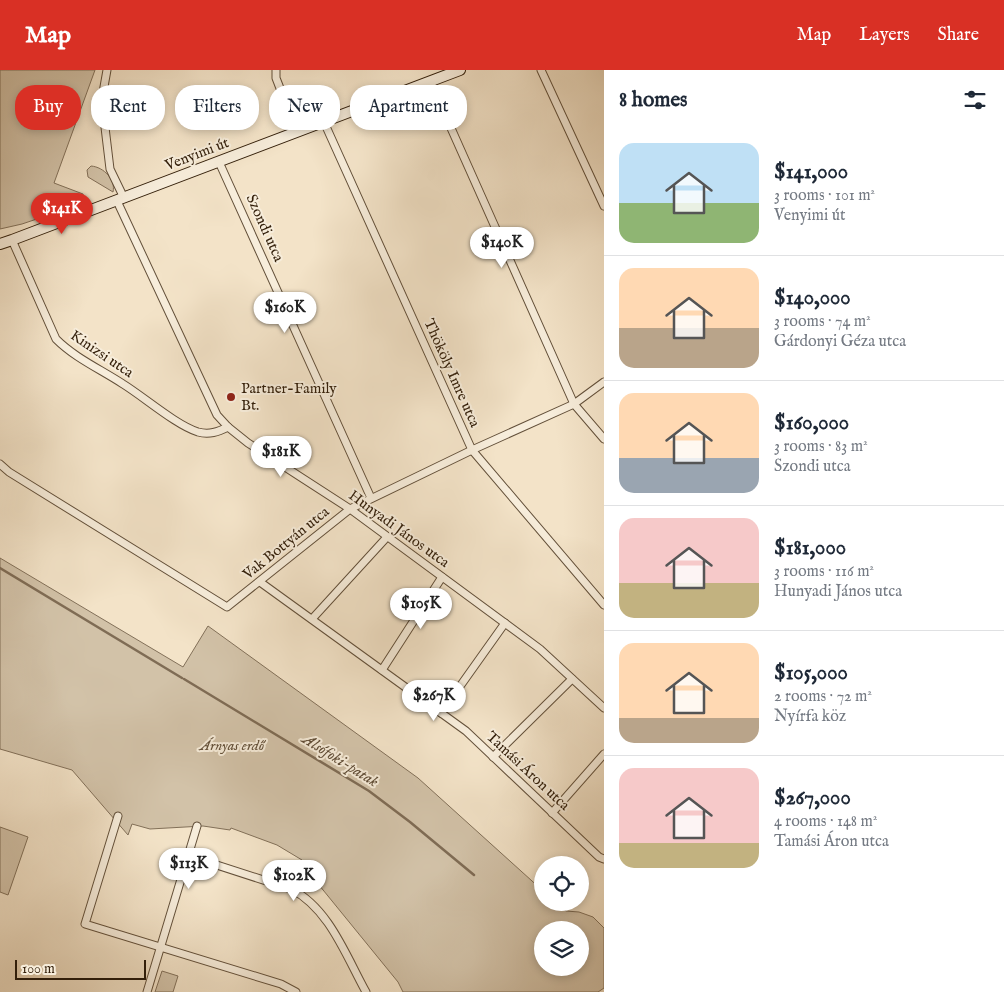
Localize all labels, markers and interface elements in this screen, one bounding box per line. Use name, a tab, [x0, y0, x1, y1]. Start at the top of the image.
text: Map	[25, 20, 71, 51]
text: Map	[797, 24, 831, 47]
text: Layers	[859, 24, 910, 47]
text: Share	[938, 24, 979, 47]
chip: Buy	[15, 85, 81, 130]
chip: Rent	[91, 85, 165, 130]
chip: Filters	[175, 85, 259, 130]
chip: New	[269, 85, 340, 130]
chip: Apartment	[350, 85, 467, 130]
icon: filters	[961, 86, 989, 114]
text: 8 homes	[619, 87, 687, 114]
street label: Venyimi út	[161, 133, 232, 175]
text: $141,000	[774, 159, 848, 186]
icon: home	[659, 163, 719, 223]
text: 3 rooms · 101 m²	[774, 186, 875, 206]
street label: Szondi utca	[242, 191, 288, 265]
pin: $141K	[27, 192, 97, 235]
text: $141K	[42, 199, 82, 219]
text: Venyimi út	[774, 206, 845, 226]
pin: $140K	[467, 226, 537, 269]
text: $140K	[481, 233, 523, 253]
text: $140,000	[774, 285, 851, 312]
icon: home	[659, 288, 719, 348]
pin: $160K	[250, 292, 320, 334]
text: $160K	[265, 298, 306, 318]
text: 3 rooms · 74 m²	[774, 312, 871, 332]
street label: Thököly Imre utca	[420, 316, 485, 431]
street label: Kinizsi utca	[67, 326, 138, 382]
text: Gárdonyi Géza utca	[774, 332, 906, 352]
place label: Partner-Family Bt.	[241, 379, 337, 415]
marker: Partner-Family Bt.	[225, 391, 237, 403]
text: $160,000	[774, 410, 849, 437]
icon: home	[659, 413, 719, 473]
pin: $181K	[246, 436, 316, 478]
text: 3 rooms · 83 m²	[774, 437, 868, 457]
text: $181K	[262, 442, 300, 462]
text: Szondi utca	[774, 457, 851, 477]
street label: Hunyadi János utca	[345, 486, 454, 572]
street label: Vak Bottyán utca	[238, 502, 333, 584]
text: $181,000	[774, 535, 846, 562]
icon: home	[659, 538, 719, 598]
text: 3 rooms · 116 m²	[774, 562, 874, 582]
text: Hunyadi János utca	[774, 582, 902, 602]
pin: $105K	[386, 588, 456, 630]
text: $105K	[401, 594, 441, 614]
text: $105,000	[774, 660, 848, 687]
icon: home	[659, 663, 719, 723]
pin: $267K	[399, 680, 469, 722]
text: $267K	[413, 686, 455, 706]
text: 2 rooms · 72 m²	[774, 687, 872, 707]
text: Nyírfa köz	[774, 707, 846, 727]
street label: Tamási Áron utca	[482, 727, 574, 815]
water label: Alsófoki-patak	[296, 729, 382, 793]
park label: Árnyas erdő	[198, 736, 267, 755]
text: $267,000	[774, 785, 851, 812]
icon: home	[659, 788, 719, 848]
text: 4 rooms · 148 m²	[774, 812, 877, 832]
text: Tamási Áron utca	[774, 832, 889, 852]
pin: $113K	[154, 848, 224, 890]
text: $113K	[170, 854, 208, 874]
map controls	[534, 856, 589, 976]
button: locate	[534, 856, 589, 911]
pin: $102K	[259, 860, 329, 902]
text: $102K	[273, 866, 315, 886]
button: layers	[534, 921, 589, 976]
scale bar	[15, 957, 146, 980]
text: 100 m	[22, 960, 55, 978]

